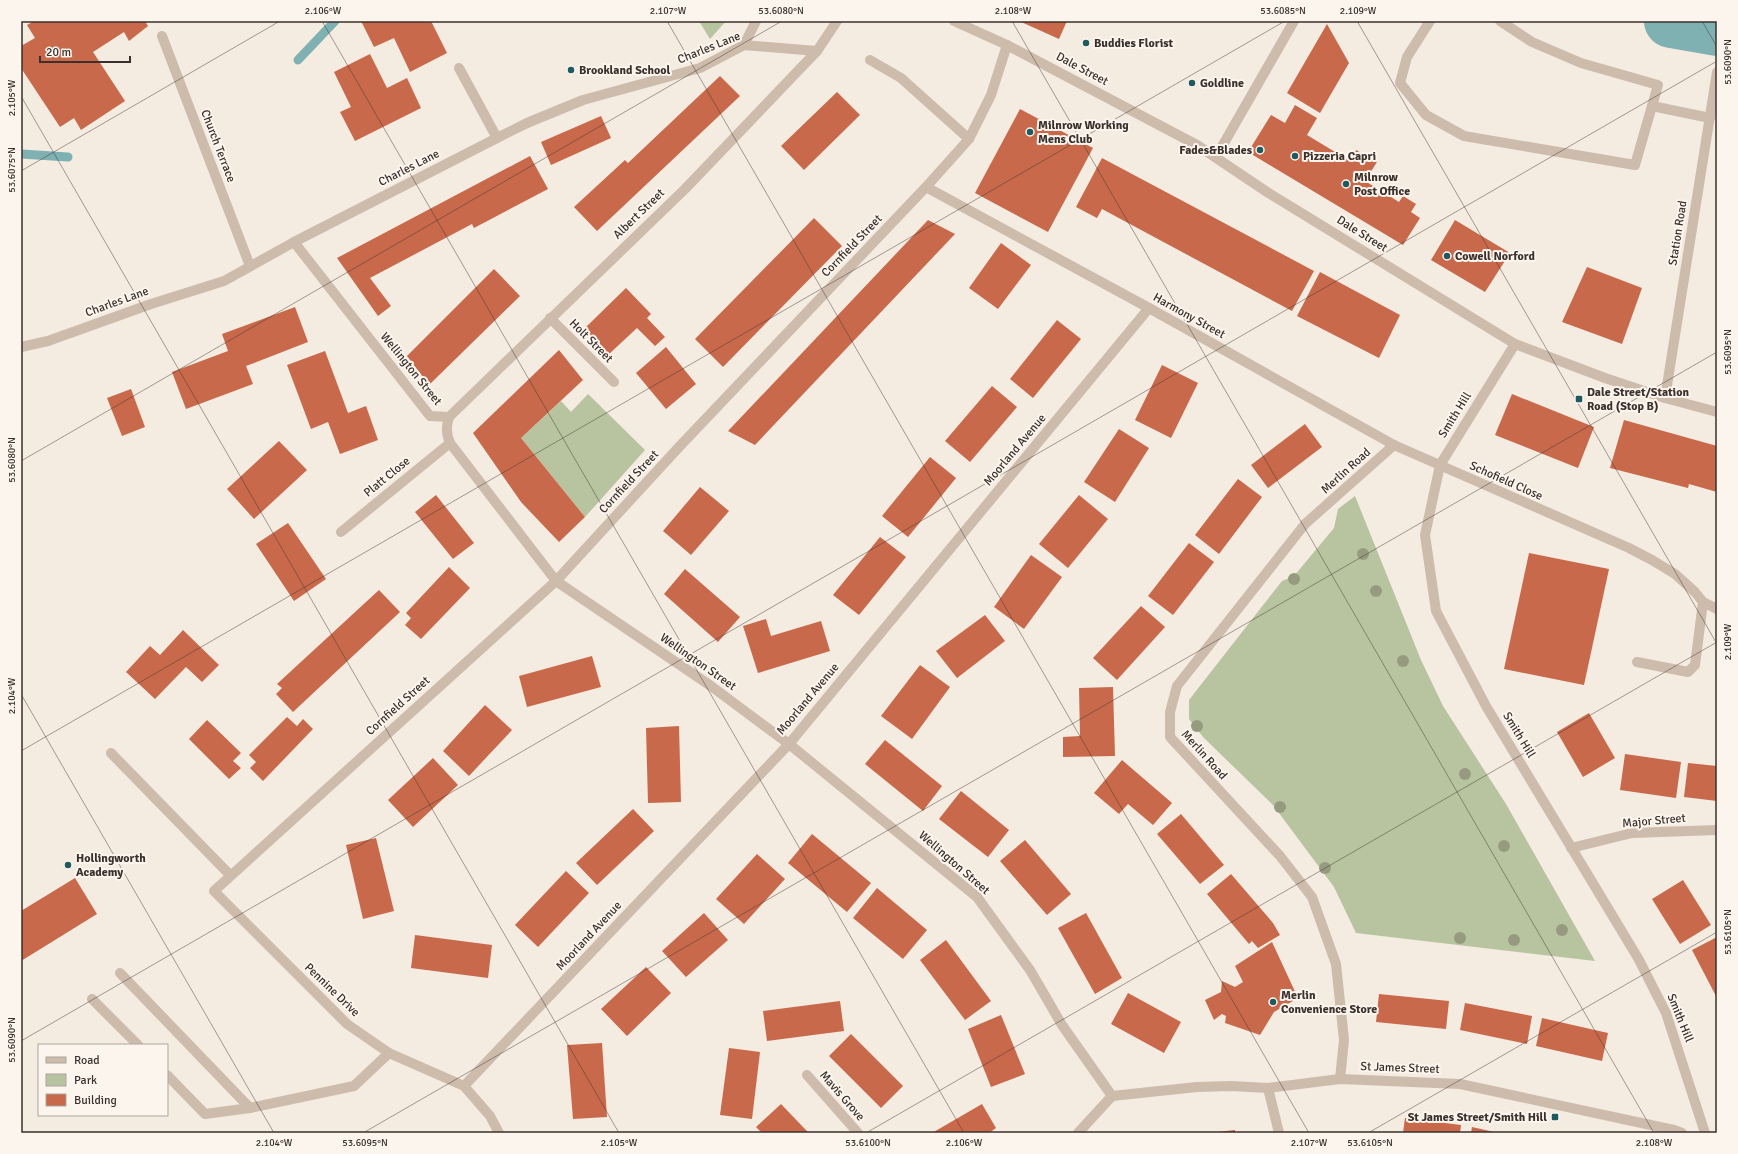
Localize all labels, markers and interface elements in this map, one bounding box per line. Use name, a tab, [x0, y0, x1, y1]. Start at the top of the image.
text: 2.106°W	[305, 5, 342, 17]
text: 2.107°W	[650, 5, 687, 17]
text: 53.6080°N	[758, 5, 804, 17]
text: 2.108°W	[995, 5, 1032, 17]
text: 53.6085°N	[1260, 5, 1306, 17]
text: 2.109°W	[1340, 5, 1377, 17]
street label: Charles Lane	[675, 29, 743, 67]
place label: Buddies Florist	[1094, 36, 1174, 51]
scale bar	[40, 38, 130, 64]
marker: Buddies Florist	[1081, 38, 1091, 48]
text: 53.6090°N	[1722, 39, 1734, 85]
text: 20 m	[46, 45, 71, 60]
street label: Dale Street	[1053, 49, 1111, 89]
place label: Brookland School	[579, 63, 671, 78]
marker: Brookland School	[566, 65, 576, 75]
place label: Goldline	[1200, 76, 1244, 91]
marker: Goldline	[1187, 78, 1197, 88]
text: 2.105°W	[6, 79, 18, 116]
street label: Church Terrace	[197, 108, 239, 184]
place label: Milnrow Working Mens Club	[1038, 118, 1129, 147]
marker: Milnrow Working Mens Club	[1025, 127, 1035, 137]
place label: Fades&Blades	[1179, 143, 1253, 158]
marker: Fades&Blades	[1255, 145, 1265, 155]
street label: Charles Lane	[376, 146, 442, 190]
text: 53.6075°N	[6, 147, 18, 193]
place label: Pizzeria Capri	[1303, 149, 1376, 164]
marker: Pizzeria Capri	[1290, 151, 1300, 161]
place label: Milnrow Post Office	[1354, 170, 1410, 199]
marker: Milnrow Post Office	[1341, 179, 1351, 189]
street label: Albert Street	[610, 186, 668, 242]
street label: Station Road	[1665, 199, 1691, 267]
street label: Cornfield Street	[818, 212, 886, 280]
street label: Dale Street	[1334, 213, 1390, 255]
place label: Cowell Norford	[1455, 249, 1535, 264]
marker: Cowell Norford	[1442, 251, 1452, 261]
street label: Charles Lane	[83, 284, 151, 320]
street label: Harmony Street	[1150, 290, 1228, 342]
street label: Holt Street	[566, 316, 616, 366]
street label: Wellington Street	[377, 329, 445, 409]
text: 53.6095°N	[1722, 329, 1734, 375]
place label: Dale Street/Station Road (Stop B)	[1587, 385, 1689, 414]
street label: Smith Hill	[1435, 389, 1475, 441]
marker: Dale Street/Station Road (Stop B)	[1574, 394, 1584, 404]
street label: Moorland Avenue	[981, 411, 1049, 489]
text: 53.6080°N	[6, 437, 18, 483]
street label: Merlin Road	[1318, 445, 1374, 497]
street label: Cornfield Street	[596, 447, 662, 517]
street label: Platt Close	[361, 454, 413, 500]
street label: Schofield Close	[1467, 458, 1545, 504]
text: 2.109°W	[1722, 623, 1734, 660]
street label: Wellington Street	[657, 630, 739, 694]
street label: Moorland Avenue	[774, 660, 842, 738]
street label: Cornfield Street	[363, 673, 433, 739]
text: 2.104°W	[6, 677, 18, 714]
street label: Smith Hill	[1499, 709, 1539, 761]
street label: Merlin Road	[1178, 727, 1230, 783]
street label: Major Street	[1622, 811, 1686, 831]
street label: Wellington Street	[915, 828, 993, 898]
place label: Hollingworth Academy	[76, 851, 146, 880]
marker: Hollingworth Academy	[63, 860, 73, 870]
street label: Moorland Avenue	[553, 898, 625, 974]
text: 53.6105°N	[1722, 909, 1734, 955]
street label: Pennine Drive	[301, 960, 363, 1020]
place label: Merlin Convenience Store	[1281, 988, 1377, 1017]
street label: Smith Hill	[1663, 992, 1697, 1045]
marker: Merlin Convenience Store	[1268, 997, 1278, 1007]
text: 53.6090°N	[6, 1017, 18, 1063]
legend	[38, 1044, 168, 1116]
text: Road	[74, 1053, 100, 1068]
street label: St James Street	[1360, 1059, 1440, 1077]
street label: Mavis Grove	[816, 1068, 868, 1124]
text: Park	[74, 1073, 97, 1088]
text: Building	[74, 1093, 117, 1108]
place label: St James Street/Smith Hill	[1408, 1110, 1547, 1125]
marker: St James Street/Smith Hill	[1550, 1112, 1560, 1122]
text: 2.104°W	[256, 1137, 293, 1149]
text: 53.6095°N	[342, 1137, 388, 1149]
text: 2.105°W	[601, 1137, 638, 1149]
text: 53.6100°N	[845, 1137, 891, 1149]
text: 2.106°W	[946, 1137, 983, 1149]
text: 2.107°W	[1291, 1137, 1328, 1149]
text: 53.6105°N	[1347, 1137, 1393, 1149]
text: 2.108°W	[1636, 1137, 1673, 1149]

